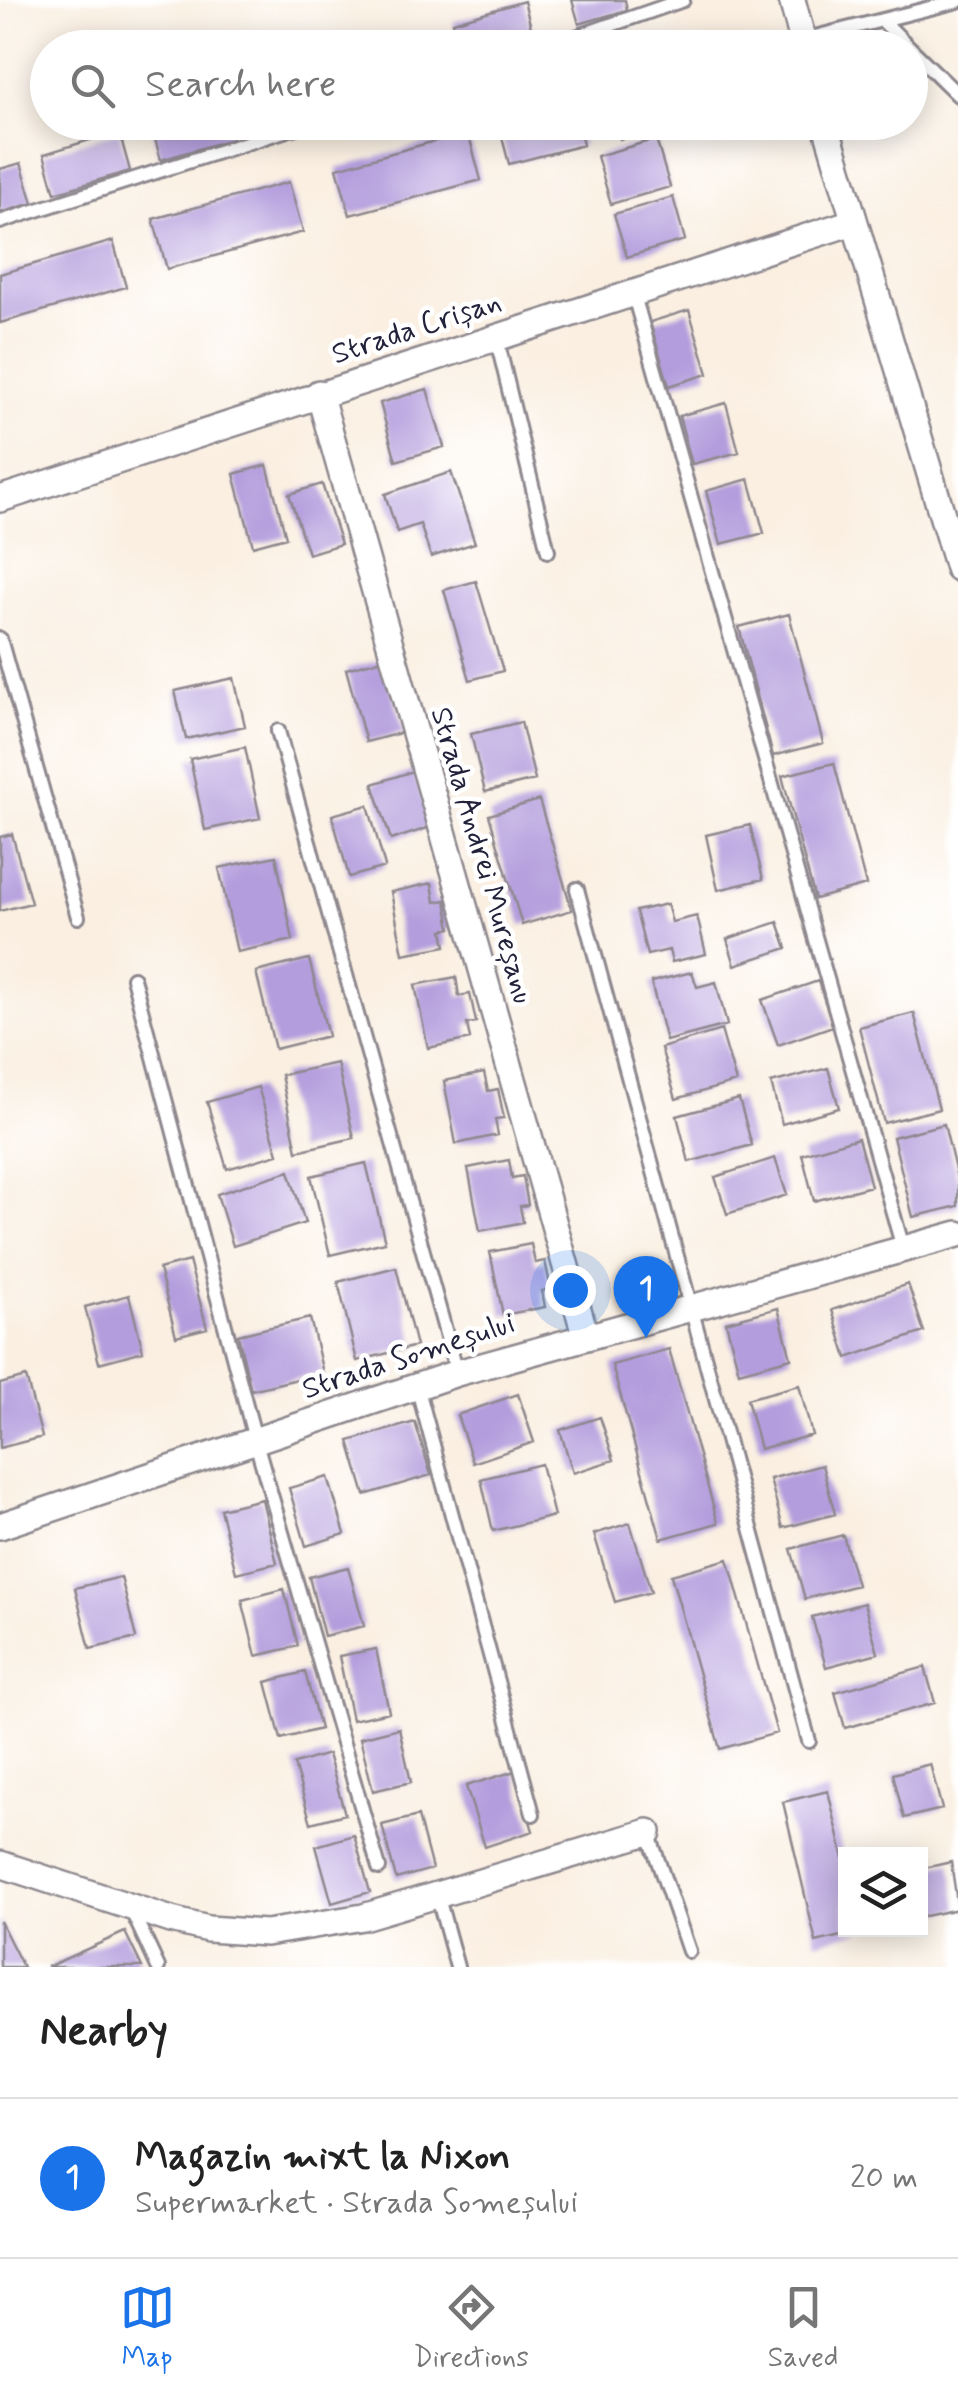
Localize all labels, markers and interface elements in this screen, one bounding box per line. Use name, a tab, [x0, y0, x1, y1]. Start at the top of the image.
search box	[30, 30, 928, 140]
icon: search	[65, 58, 120, 113]
text: Search here	[145, 61, 336, 110]
street label: Strada Crișan	[327, 283, 506, 374]
street label: Strada Andrei Mureșanu	[421, 703, 543, 1008]
pin: 1	[614, 1256, 678, 1338]
your location	[545, 1265, 596, 1316]
street label: Strada Someșului	[297, 1304, 520, 1409]
map controls	[838, 1847, 928, 1937]
button: layers	[838, 1847, 928, 1937]
text: Nearby	[40, 2005, 168, 2060]
text: Magazin mixt la Nixon	[135, 2133, 511, 2182]
text: 1	[65, 2157, 80, 2199]
text: 20 m	[850, 2157, 918, 2199]
text: Supermarket · Strada Someșului	[135, 2182, 578, 2224]
tab: Map	[120, 2280, 175, 2377]
tab: Directions	[414, 2280, 529, 2377]
tab: Saved	[768, 2280, 838, 2377]

